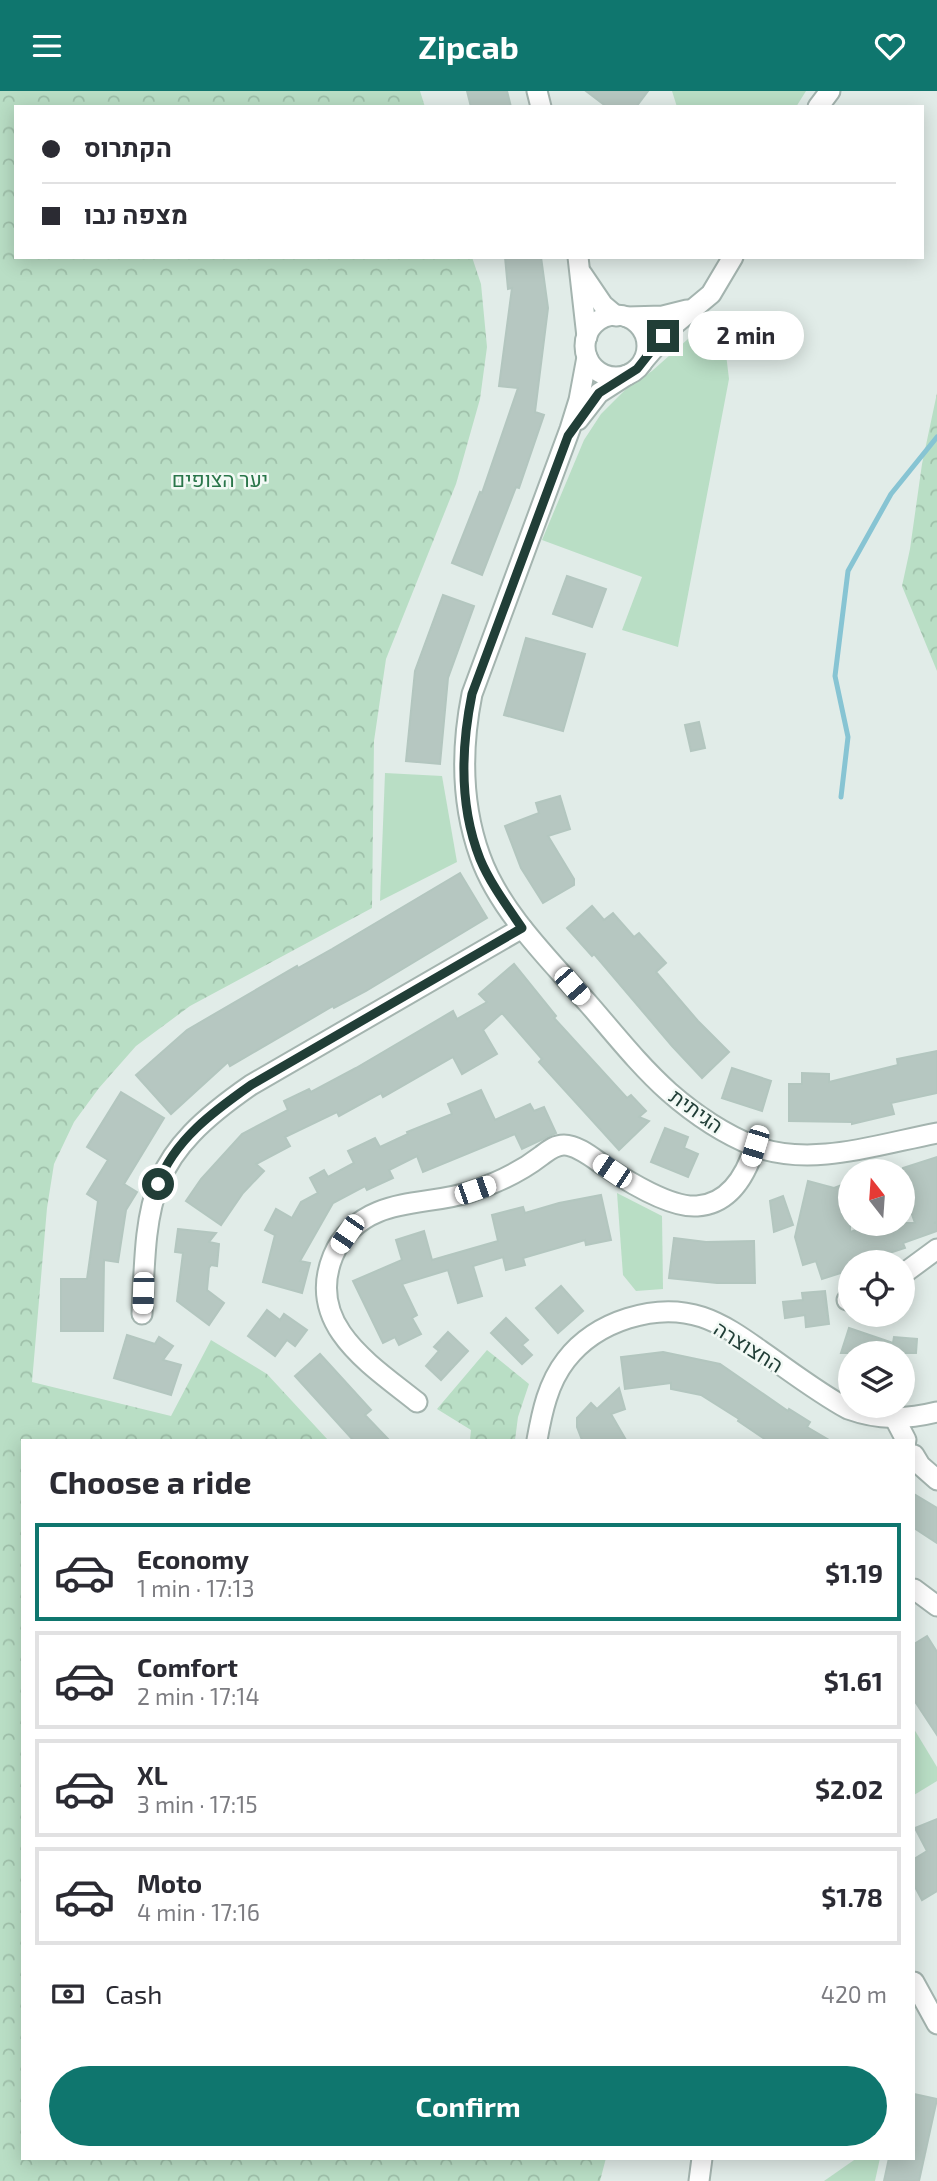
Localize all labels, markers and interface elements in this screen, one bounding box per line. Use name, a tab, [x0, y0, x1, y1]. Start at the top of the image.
icon: menu	[28, 27, 66, 65]
text: Zipcab	[418, 27, 519, 65]
icon: heart	[871, 27, 909, 65]
text: הקתרוס	[84, 131, 172, 162]
text: מצפה נבו	[84, 198, 188, 229]
callout: 2 min	[688, 311, 803, 361]
route end	[647, 320, 679, 352]
text: 2 min	[717, 321, 775, 349]
park label: יער הצופים	[172, 466, 268, 491]
car	[551, 963, 594, 1009]
street label: הגיתית	[666, 1083, 728, 1137]
car	[739, 1123, 772, 1169]
car	[589, 1151, 636, 1191]
north arrow	[838, 1159, 915, 1235]
map controls	[838, 1159, 915, 1418]
route start	[142, 1168, 174, 1200]
car	[452, 1173, 499, 1207]
car	[327, 1211, 368, 1257]
button: locate	[838, 1250, 915, 1327]
car	[132, 1272, 155, 1314]
street label: החצוצרה	[710, 1315, 788, 1377]
button: layers	[838, 1341, 915, 1418]
text: Choose a ride	[49, 1462, 252, 1500]
icon: car	[53, 1541, 116, 1604]
text: Economy	[137, 1543, 249, 1574]
text: $1.19	[825, 1557, 883, 1588]
text: 1 min · 17:13	[137, 1574, 254, 1602]
icon: car	[53, 1649, 116, 1712]
text: Comfort	[137, 1651, 238, 1682]
text: $1.61	[824, 1665, 883, 1696]
text: 2 min · 17:14	[137, 1682, 260, 1710]
icon: car	[53, 1757, 116, 1820]
text: XL	[137, 1759, 168, 1790]
text: $2.02	[815, 1773, 883, 1804]
text: 3 min · 17:15	[137, 1790, 258, 1818]
icon: car	[53, 1865, 116, 1928]
text: Moto	[137, 1867, 202, 1898]
text: $1.78	[821, 1881, 883, 1912]
text: 4 min · 17:16	[137, 1898, 260, 1926]
icon: cash	[49, 1975, 87, 2013]
text: Cash	[105, 1978, 162, 2009]
text: 420 m	[821, 1980, 887, 2008]
button: Confirm	[49, 2066, 887, 2146]

